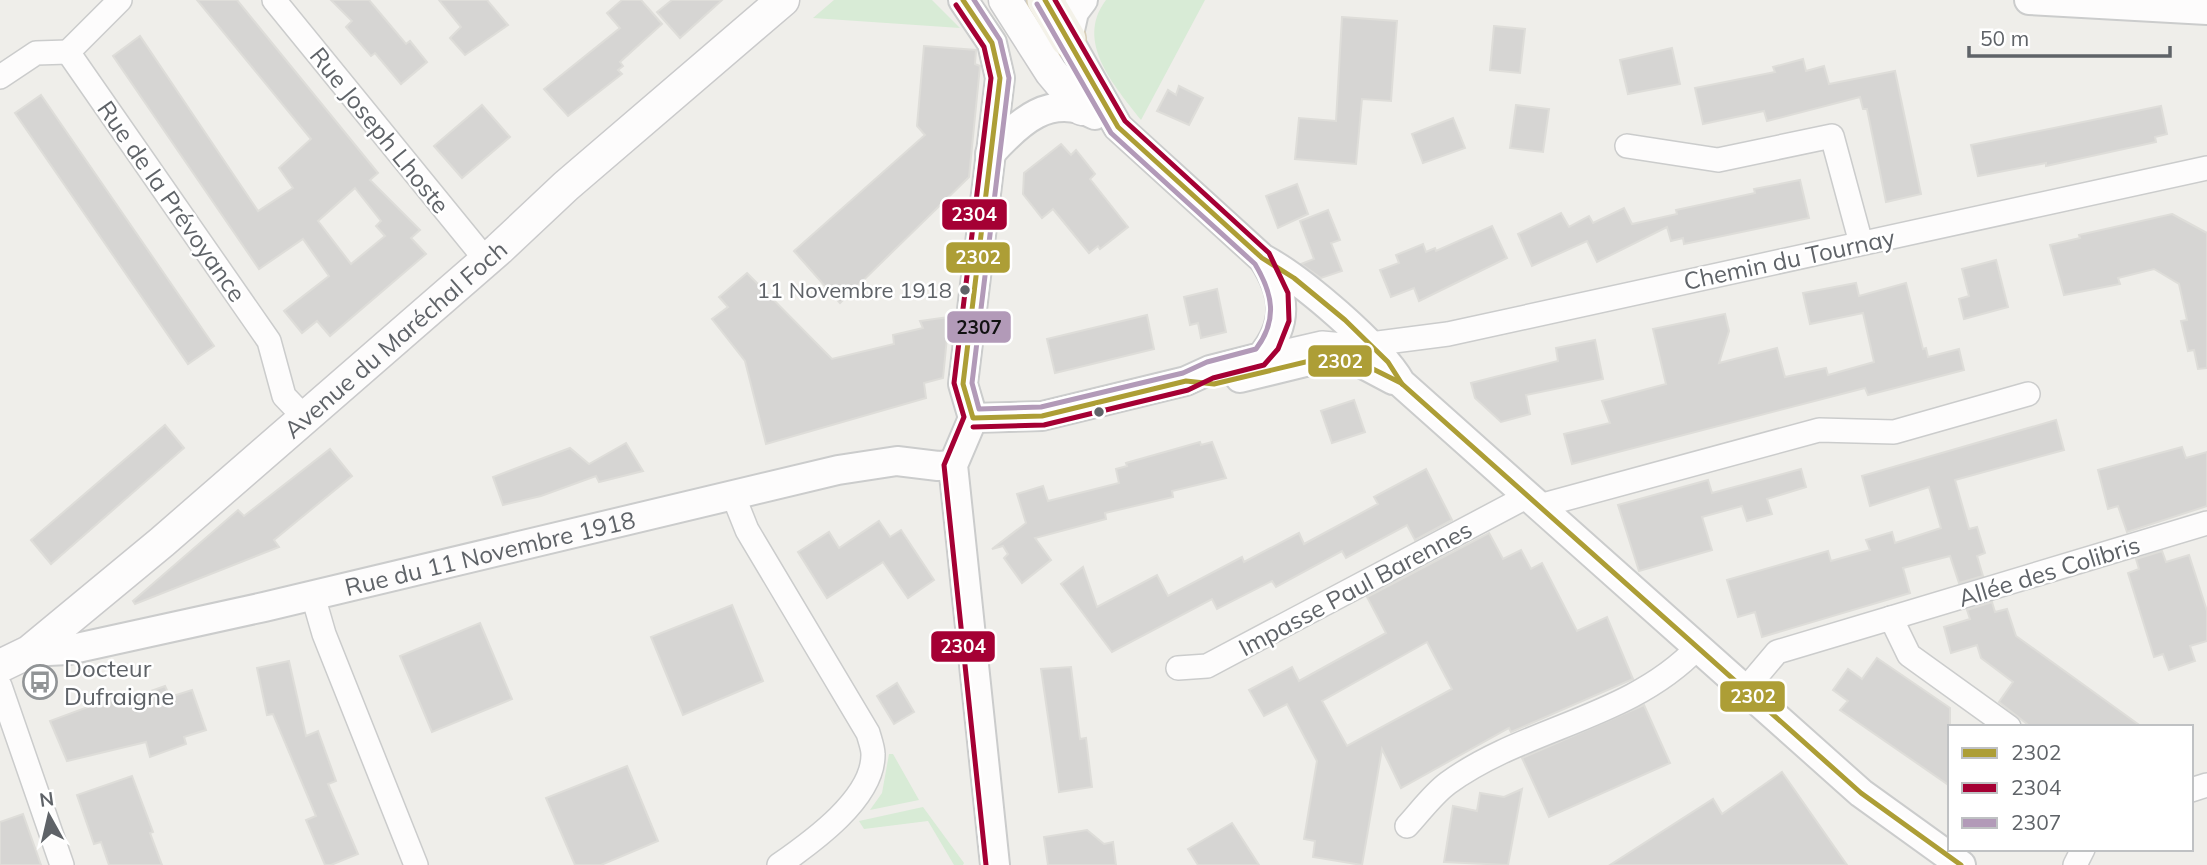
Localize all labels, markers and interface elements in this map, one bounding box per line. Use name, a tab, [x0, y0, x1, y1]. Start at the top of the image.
scale bar	[1969, 14, 2170, 58]
text: 50 m	[1980, 25, 2029, 51]
street label: Rue Joseph Lhoste	[304, 41, 456, 219]
street label: Rue de la Prévoyance	[91, 95, 253, 307]
line badge: 2304	[941, 198, 1008, 231]
text: 2304	[951, 202, 997, 226]
street label: Chemin du Tournay	[1681, 222, 1898, 296]
street label: Avenue du Maréchal Foch	[278, 234, 513, 444]
line badge: 2302	[945, 241, 1011, 274]
text: 2302	[955, 245, 1001, 269]
place label: 11 Novembre 1918	[757, 276, 952, 304]
marker: 11 Novembre 1918	[958, 283, 972, 297]
line badge: 2307	[946, 310, 1012, 344]
text: 2307	[956, 315, 1002, 339]
line badge: 2302	[1307, 344, 1373, 378]
text: 2302	[1317, 349, 1363, 373]
unlabelled marker	[1092, 405, 1106, 419]
street label: Rue du 11 Novembre 1918	[342, 504, 638, 602]
street label: Impasse Paul Barennes	[1233, 514, 1477, 662]
street label: Allée des Colibris	[1954, 529, 2144, 613]
line badge: 2304	[930, 630, 996, 663]
text: 2304	[940, 634, 986, 658]
place label: Docteur Dufraigne	[64, 653, 174, 711]
bus stop icon: Docteur Dufraigne	[21, 663, 59, 701]
line badge: 2302	[1719, 680, 1786, 713]
text: 2302	[1730, 684, 1776, 708]
legend	[1948, 725, 2193, 851]
text: 2302	[2011, 739, 2061, 765]
text: 2304	[2011, 774, 2062, 800]
north arrow	[14, 781, 84, 851]
text: N	[38, 786, 55, 812]
text: 2307	[2011, 809, 2061, 835]

